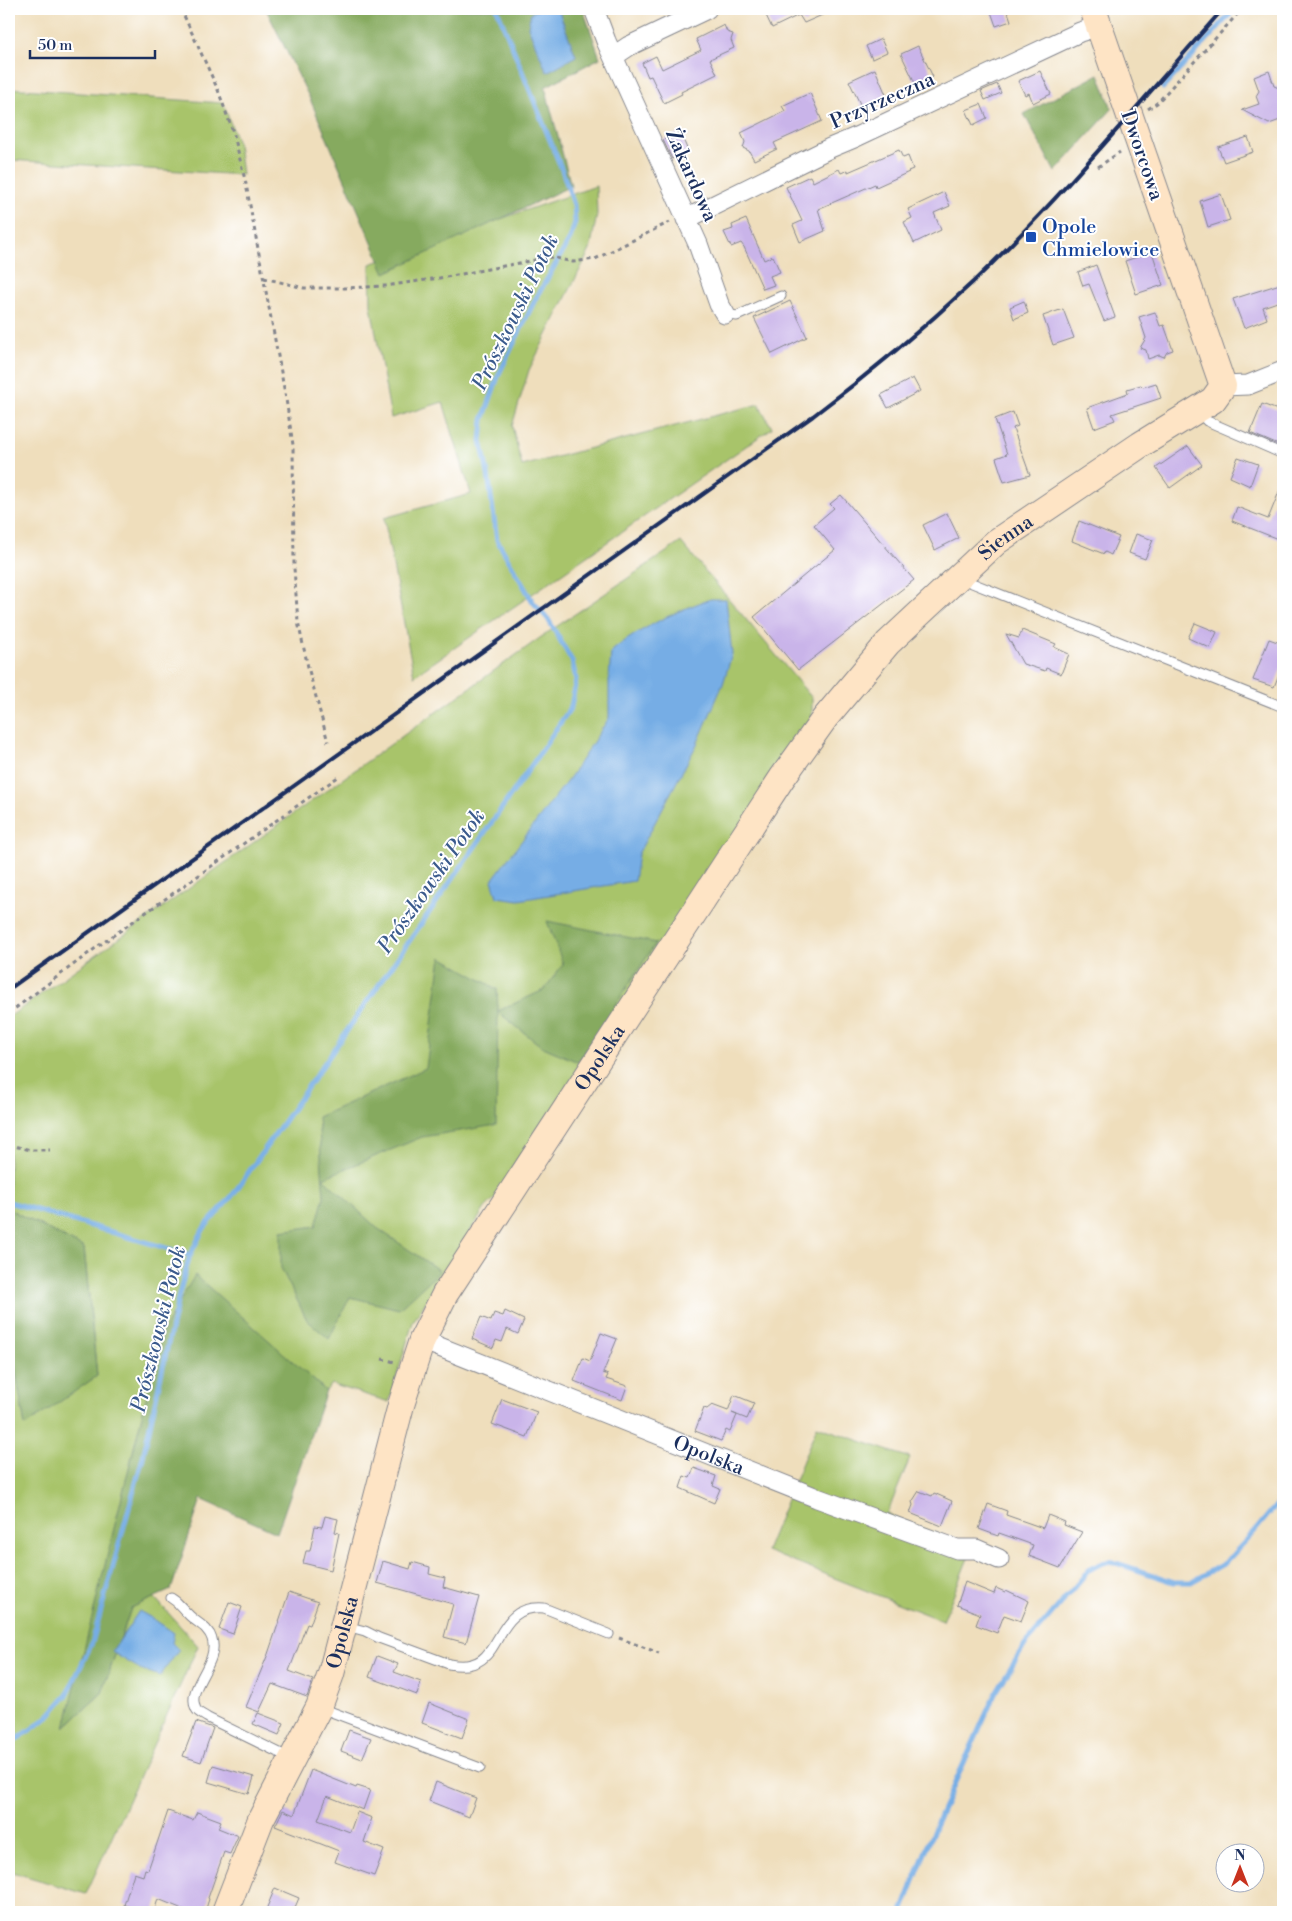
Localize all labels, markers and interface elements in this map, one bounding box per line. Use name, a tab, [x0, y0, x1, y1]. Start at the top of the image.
scale bar	[30, 28, 155, 60]
text: 50 m	[38, 36, 72, 55]
street label: Przyrzeczna	[826, 67, 940, 136]
street label: Dworcowa	[1114, 107, 1169, 205]
street label: Żakardowa	[659, 125, 723, 227]
place label: Opole Chmielowice	[1042, 215, 1159, 263]
water label: Prószkowski Potok	[466, 230, 565, 395]
marker: Opole Chmielowice	[1024, 230, 1038, 244]
street label: Sienna	[973, 509, 1039, 566]
water label: Prószkowski Potok	[372, 804, 491, 960]
street label: Opolska	[570, 1020, 632, 1096]
water label: Prószkowski Potok	[126, 1244, 192, 1416]
street label: Opolska	[669, 1431, 748, 1482]
street label: Opolska	[322, 1593, 365, 1672]
north arrow	[1214, 1844, 1264, 1894]
text: N	[1234, 1847, 1246, 1865]

